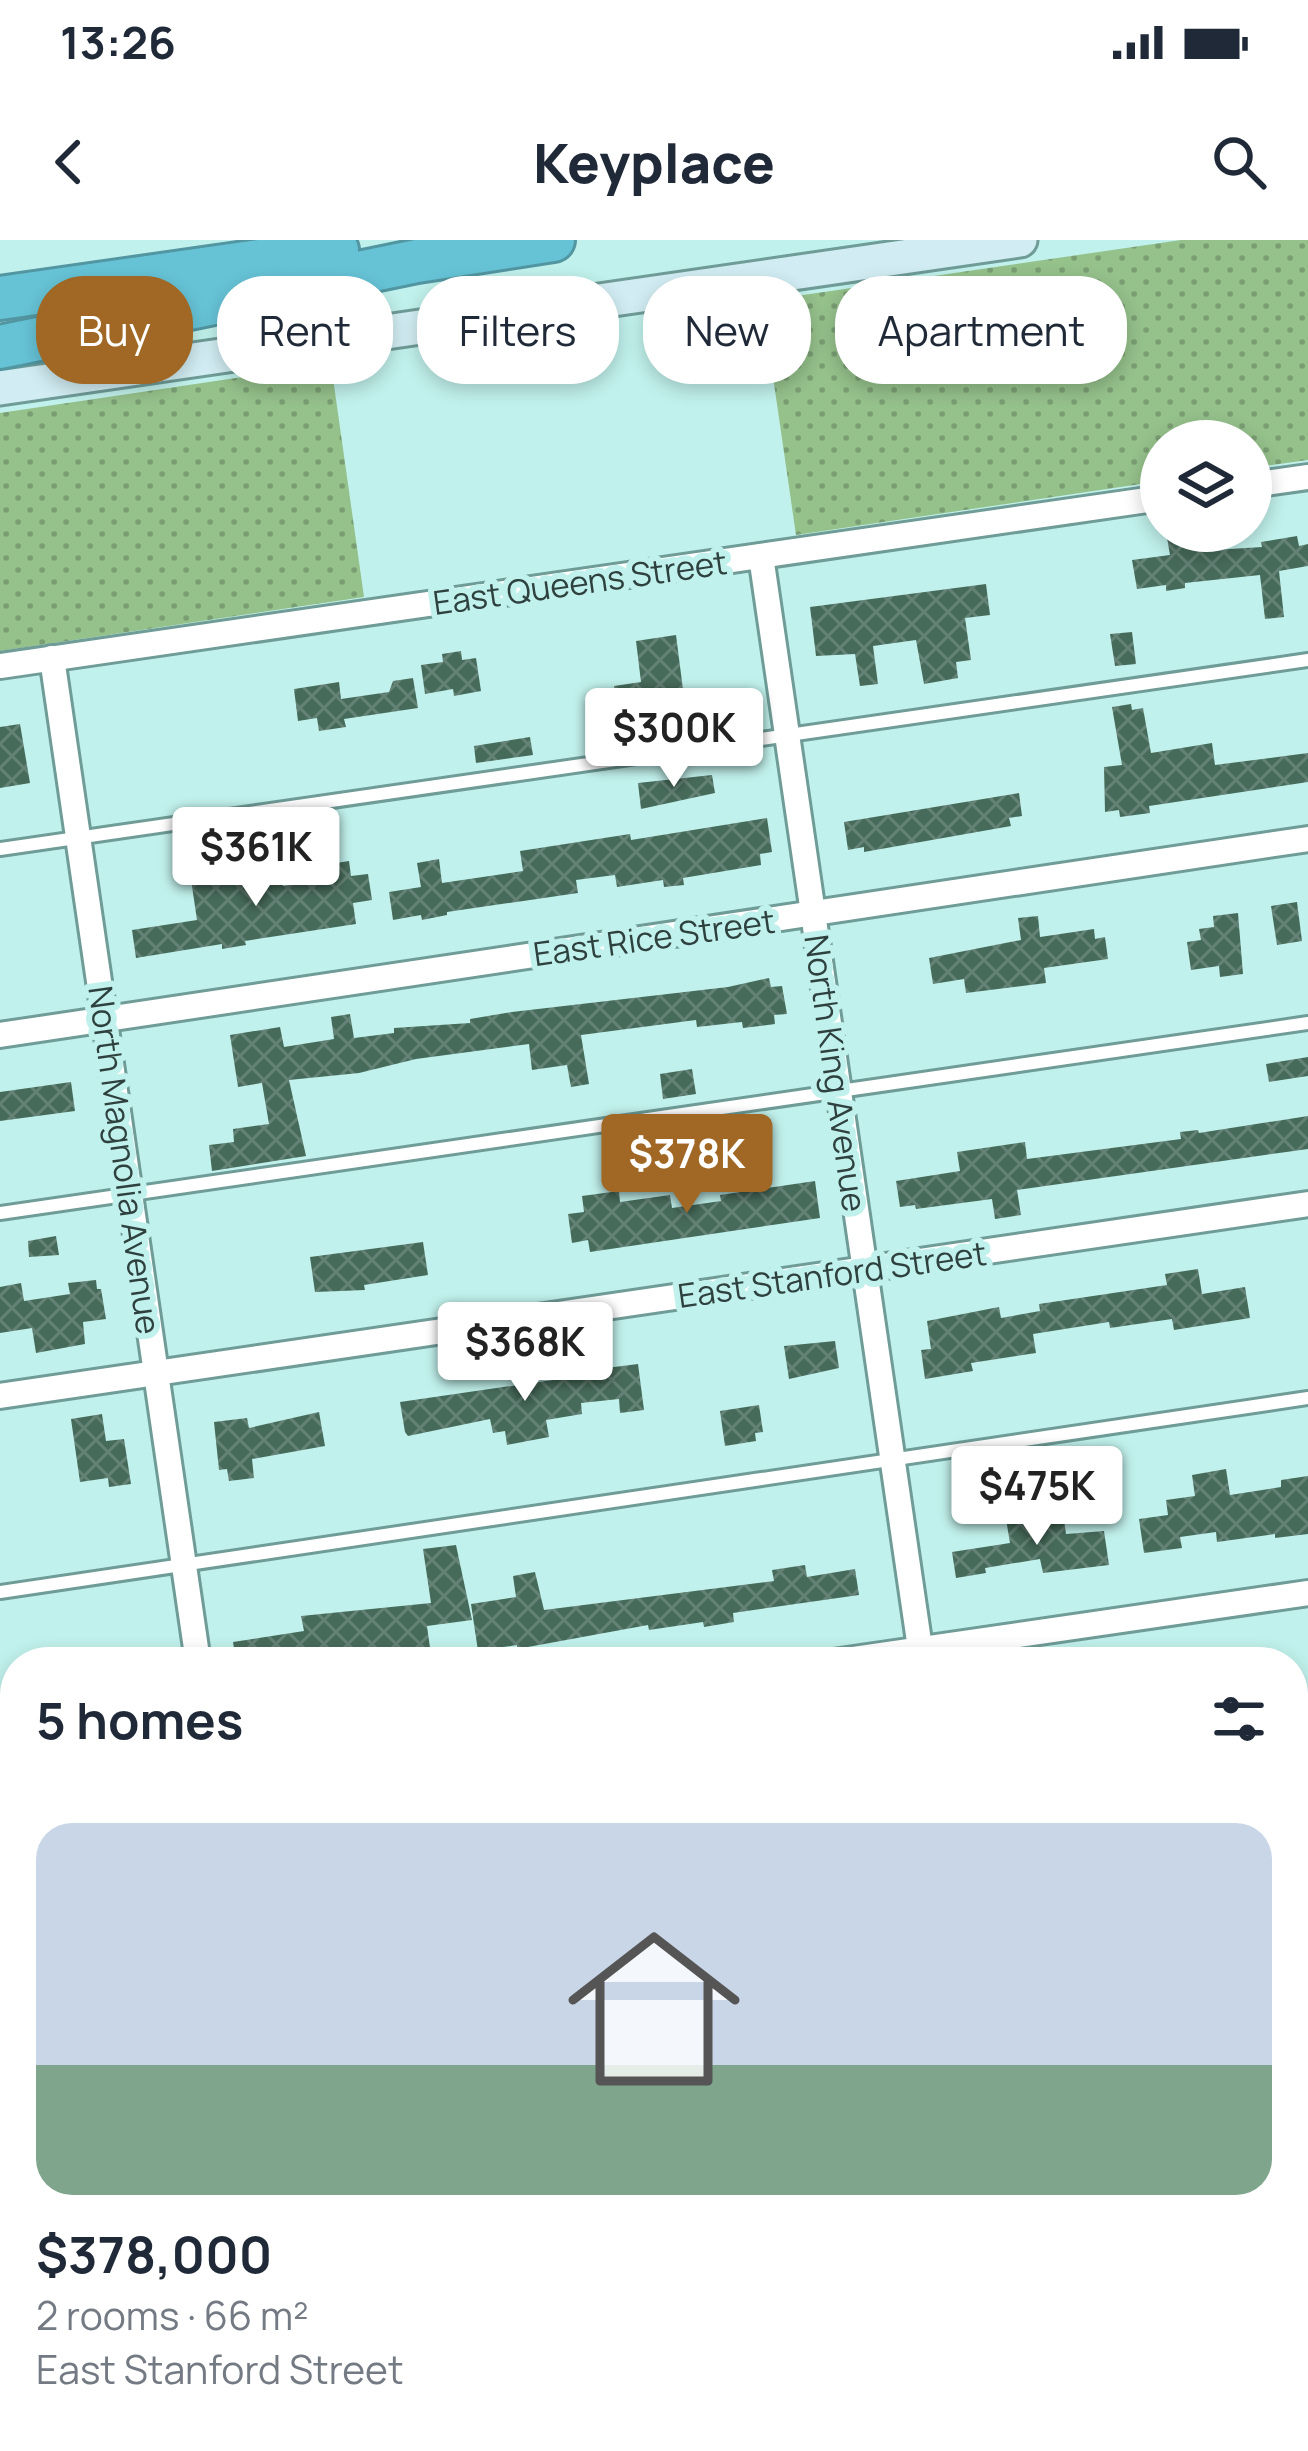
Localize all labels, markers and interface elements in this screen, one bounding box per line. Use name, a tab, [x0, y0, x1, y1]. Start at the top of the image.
text: 13:26	[60, 11, 176, 73]
text: Keyplace	[533, 125, 775, 199]
icon: back	[36, 129, 102, 195]
icon: search	[1206, 129, 1272, 195]
chip: Buy	[36, 276, 193, 384]
chip: Rent	[217, 276, 393, 384]
chip: Filters	[417, 276, 619, 384]
chip: New	[643, 276, 811, 384]
chip: Apartment	[835, 276, 1127, 384]
map controls	[1140, 420, 1272, 552]
button: layers	[1140, 420, 1272, 552]
street label: East Queens Street	[430, 539, 730, 625]
pin: $300K	[590, 688, 758, 790]
text: $300K	[612, 700, 736, 754]
pin: $361K	[172, 807, 340, 909]
text: $361K	[199, 819, 313, 873]
street label: East Rice Street	[530, 898, 778, 976]
street label: North King Avenue	[794, 932, 878, 1214]
street label: North Magnolia Avenue	[78, 983, 172, 1337]
pin: $378K	[603, 1114, 771, 1216]
text: $378K	[628, 1126, 746, 1180]
street label: East Stanford Street	[675, 1230, 989, 1318]
pin: $368K	[441, 1302, 609, 1404]
text: $368K	[465, 1314, 585, 1368]
pin: $475K	[953, 1446, 1121, 1548]
text: $475K	[978, 1458, 1096, 1512]
text: 5 homes	[36, 1685, 243, 1754]
icon: filters	[1206, 1686, 1272, 1752]
icon: home	[546, 1901, 762, 2117]
text: $378,000	[36, 2219, 272, 2288]
text: 2 rooms · 66 m²	[36, 2288, 309, 2342]
text: East Stanford Street	[36, 2342, 404, 2396]

